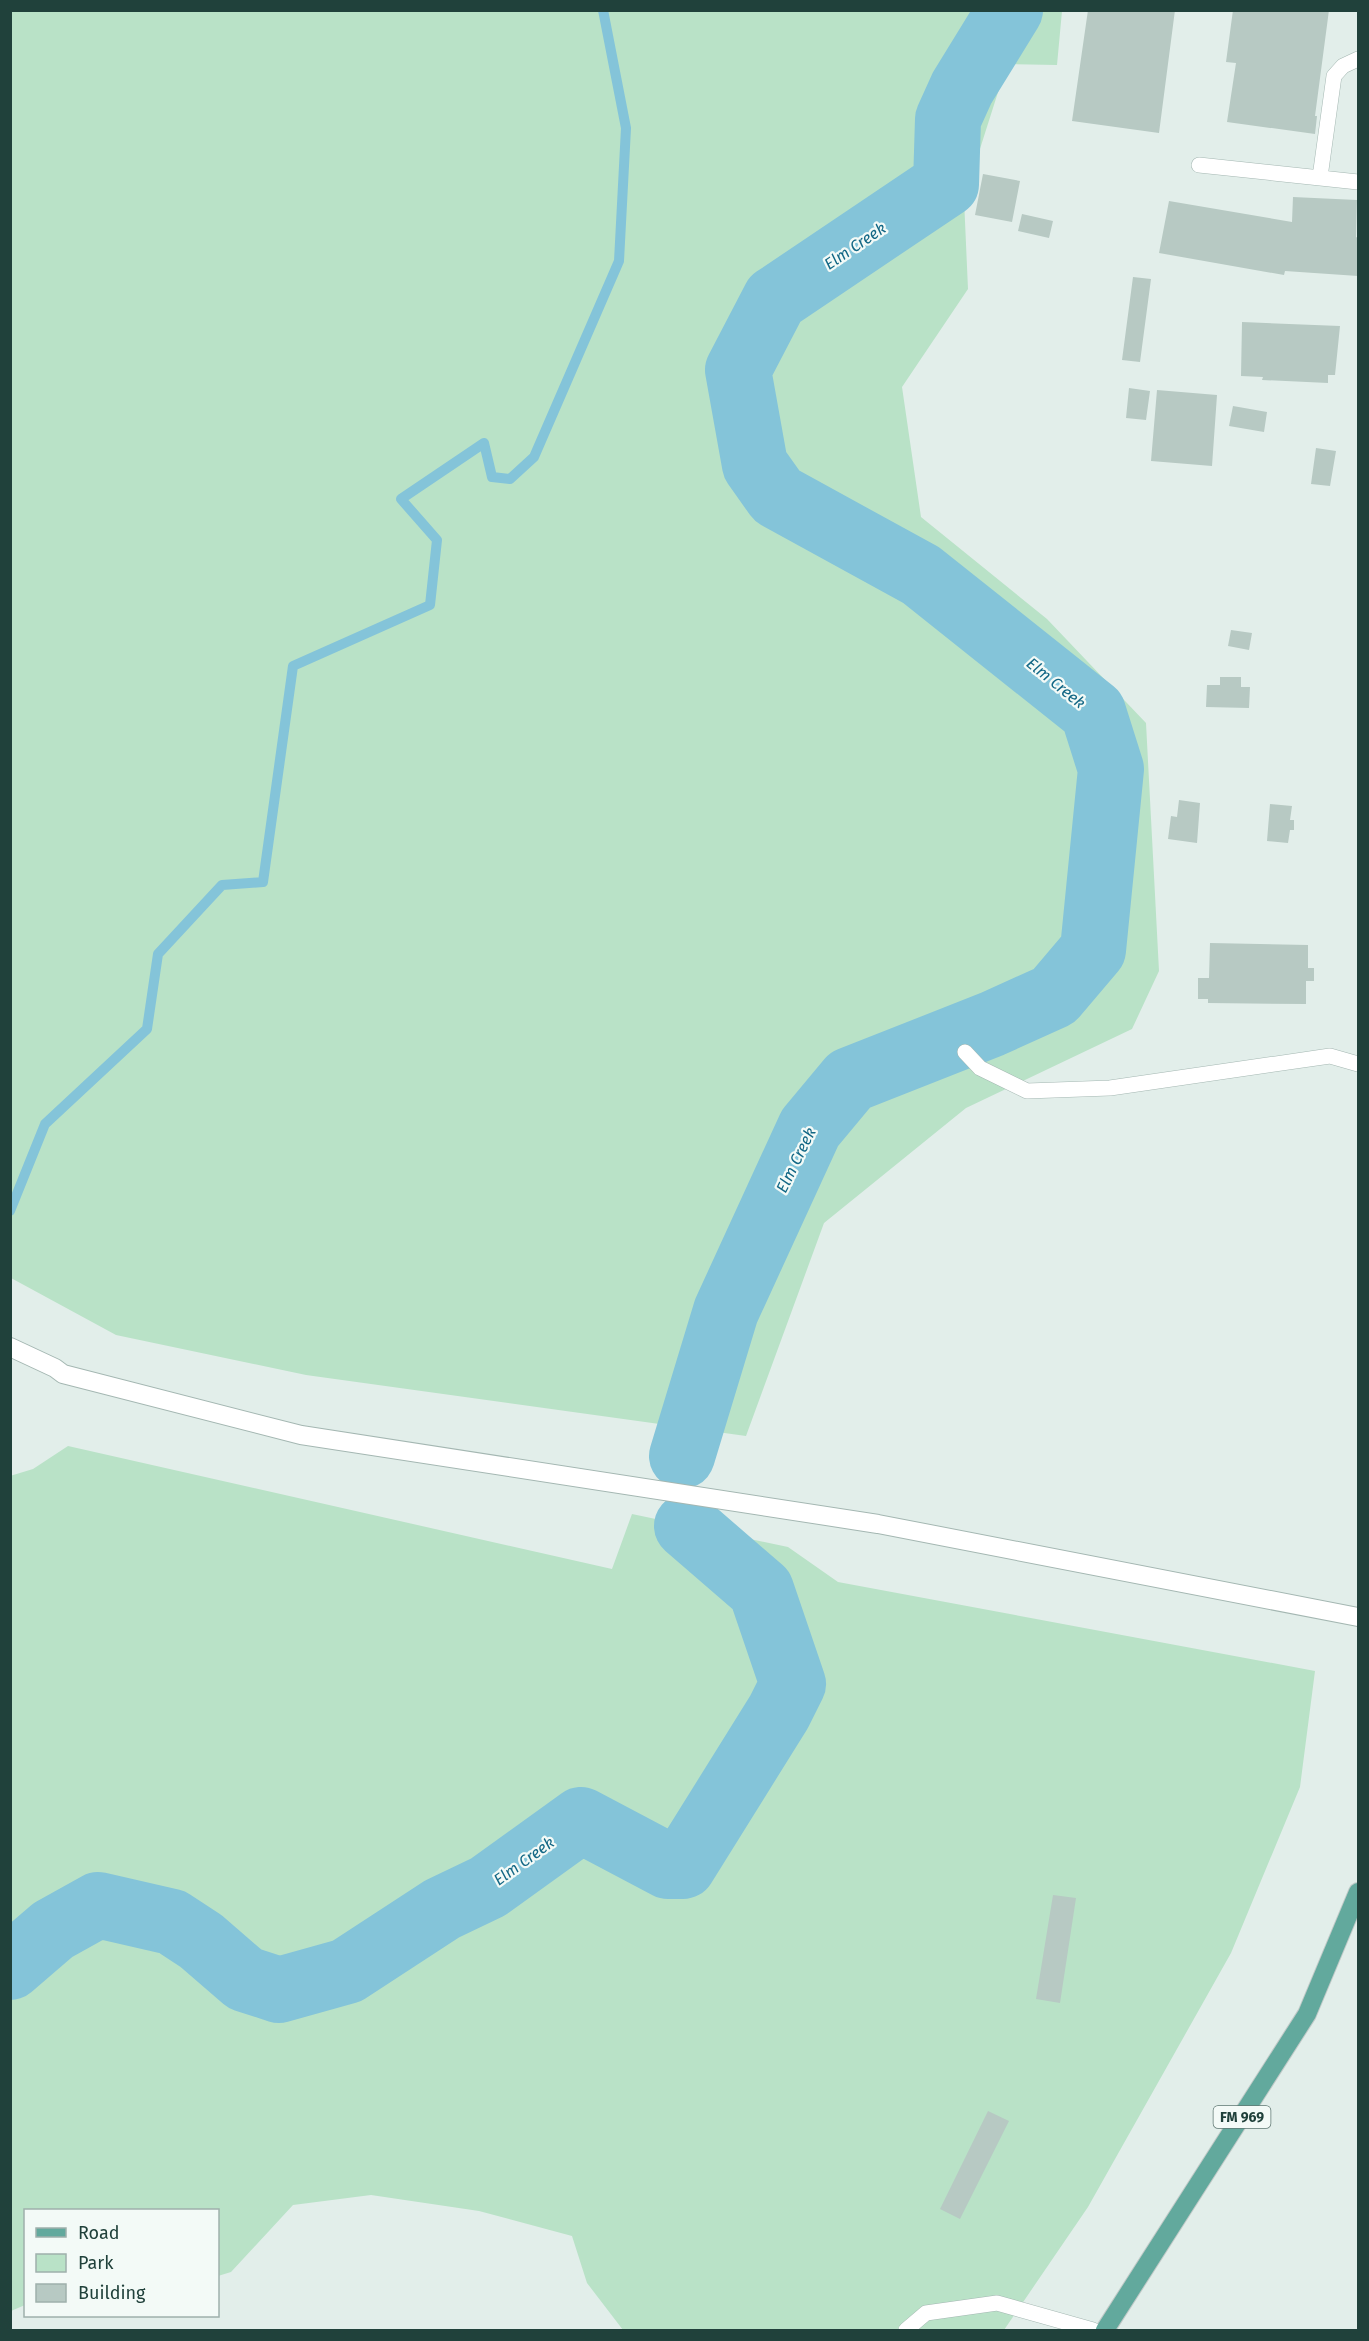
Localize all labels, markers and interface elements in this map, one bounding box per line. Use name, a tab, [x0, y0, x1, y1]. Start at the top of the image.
water label: Elm Creek	[821, 218, 890, 273]
water label: Elm Creek	[1023, 654, 1089, 713]
water label: Elm Creek	[772, 1124, 820, 1196]
water label: Elm Creek	[490, 1833, 558, 1889]
road number: FM 969	[1214, 2106, 1270, 2128]
legend	[24, 2209, 219, 2317]
text: Road	[78, 2222, 120, 2244]
text: Park	[78, 2252, 114, 2274]
text: Building	[78, 2282, 146, 2304]

